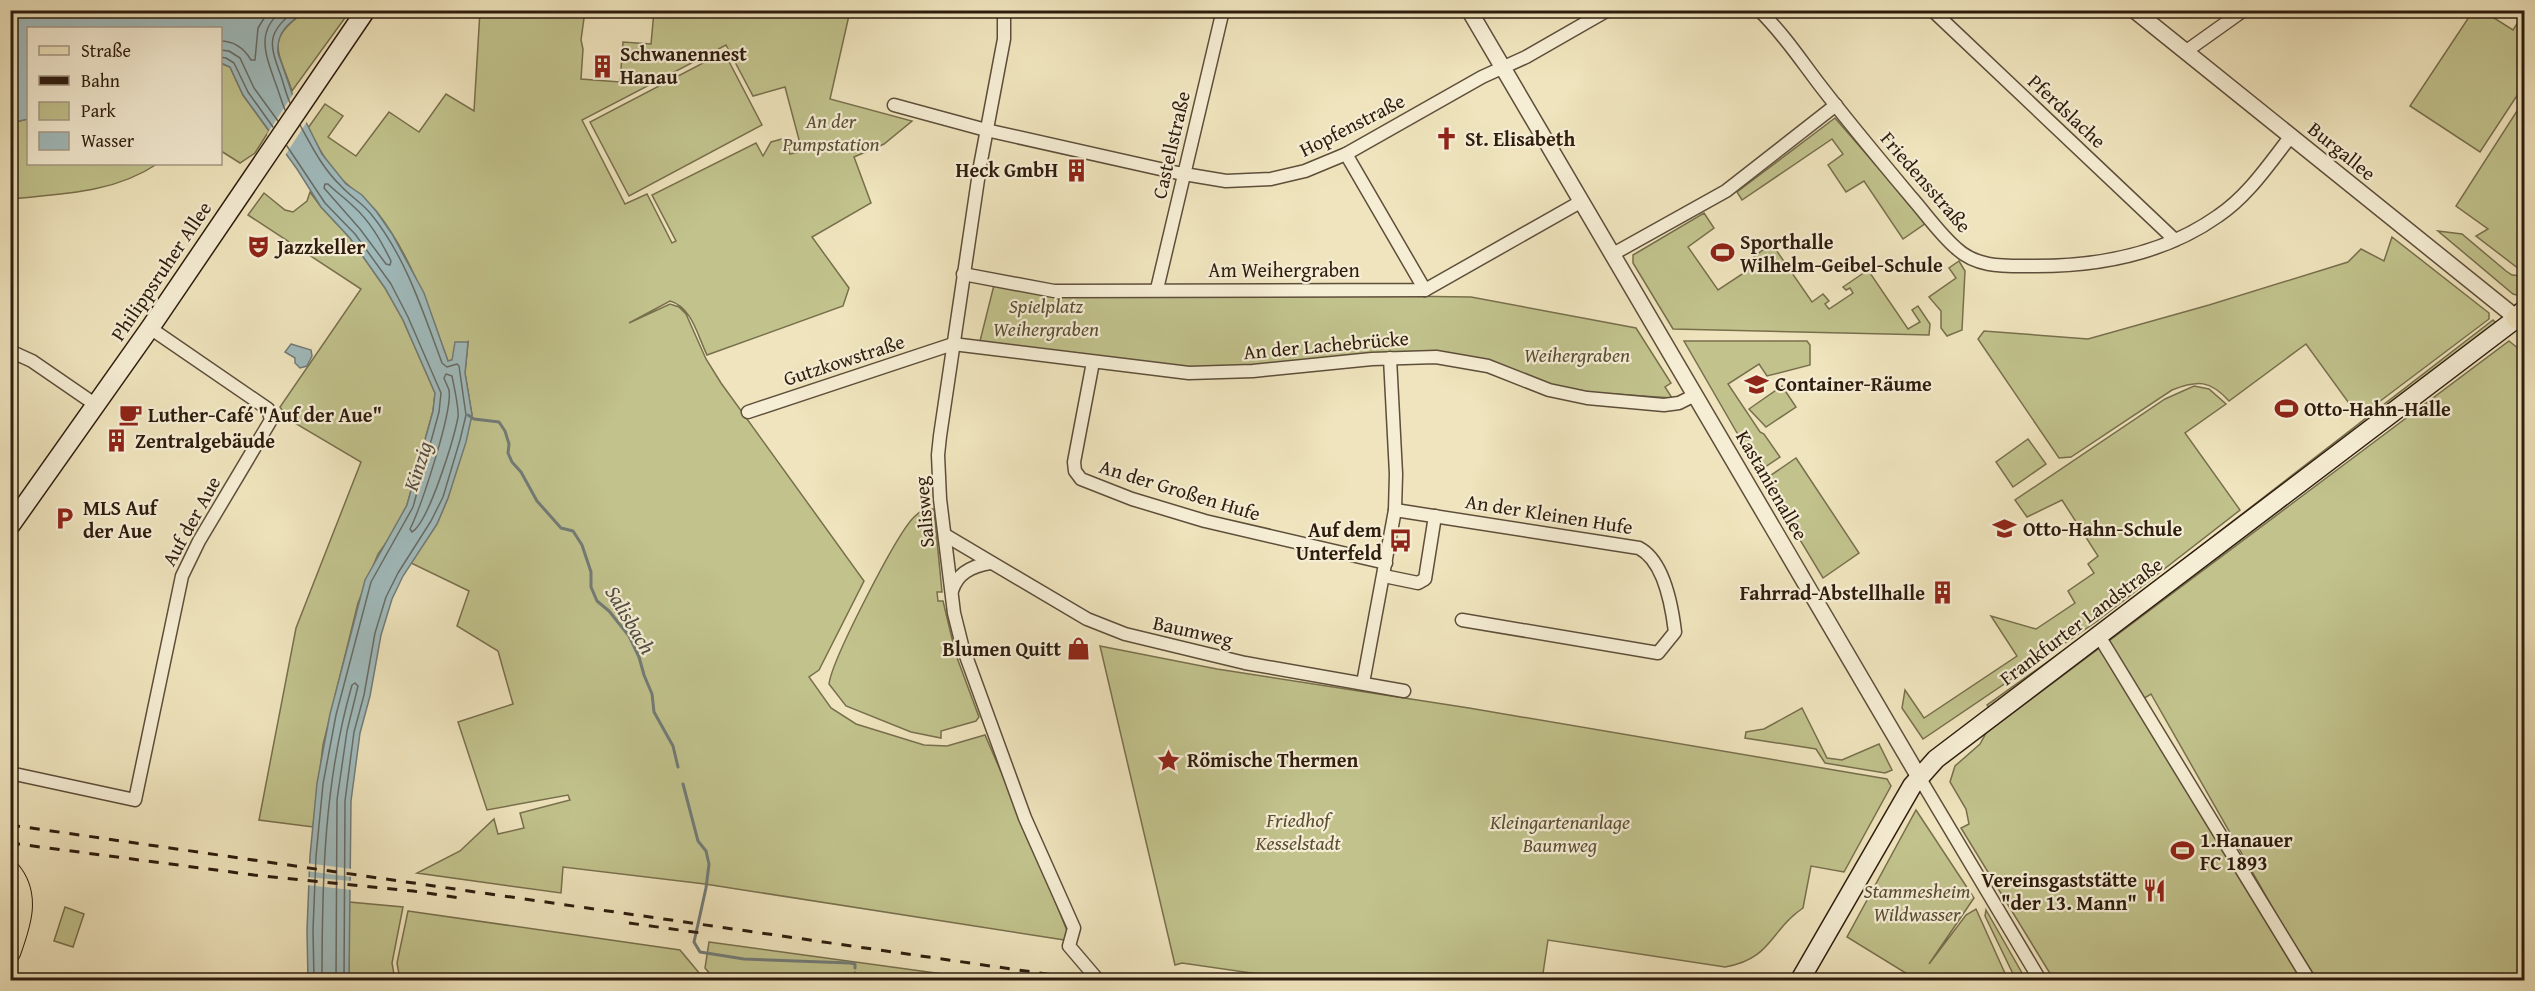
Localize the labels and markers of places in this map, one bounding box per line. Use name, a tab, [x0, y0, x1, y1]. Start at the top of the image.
place label: Schwanennest Hanau	[620, 39, 747, 91]
building icon: Schwanennest Hanau	[589, 53, 615, 79]
place label: St. Elisabeth	[1465, 124, 1575, 153]
church icon: St. Elisabeth	[1434, 126, 1460, 152]
place label: Heck GmbH	[956, 155, 1058, 184]
building icon: Heck GmbH	[1063, 157, 1089, 183]
place label: Sporthalle Wilhelm-Geibel-Schule	[1740, 227, 1943, 279]
place label: Jazzkeller	[274, 232, 365, 261]
theatre icon: Jazzkeller	[246, 234, 272, 260]
sports icon: Sporthalle Wilhelm-Geibel-Schule	[1709, 240, 1735, 266]
place label: Container-Räume	[1775, 369, 1932, 398]
school or university icon: Container-Räume	[1744, 371, 1770, 397]
place label: Otto-Hahn-Halle	[2304, 394, 2451, 423]
sports icon: Otto-Hahn-Halle	[2273, 396, 2299, 422]
place label: Luther-Café "Auf der Aue"	[148, 400, 382, 429]
cafe icon: Luther-Café "Auf der Aue"	[117, 402, 143, 428]
place label: Zentralgebäude	[135, 426, 275, 455]
building icon: Zentralgebäude	[104, 428, 130, 454]
place label: MLS Auf der Aue	[83, 493, 159, 545]
parking icon: MLS Auf der Aue	[52, 506, 78, 532]
place label: Otto-Hahn-Schule	[2023, 514, 2182, 543]
place label: Auf dem Unterfeld	[1296, 515, 1383, 567]
school or university icon: Otto-Hahn-Schule	[1992, 516, 2018, 542]
bus stop icon: Auf dem Unterfeld	[1387, 528, 1413, 554]
place label: Fahrrad-Abstellhalle	[1740, 578, 1925, 607]
building icon: Fahrrad-Abstellhalle	[1930, 580, 1956, 606]
place label: Blumen Quitt	[942, 634, 1061, 663]
shop icon: Blumen Quitt	[1066, 636, 1092, 662]
place label: Römische Thermen	[1187, 745, 1359, 774]
place icon: Römische Thermen	[1156, 747, 1182, 773]
place label: 1.Hanauer FC 1893	[2200, 825, 2293, 877]
sports icon: 1.Hanauer FC 1893	[2169, 838, 2195, 864]
place label: Vereinsgaststätte "der 13. Mann"	[1981, 865, 2137, 917]
restaurant icon: Vereinsgaststätte "der 13. Mann"	[2142, 878, 2168, 904]

